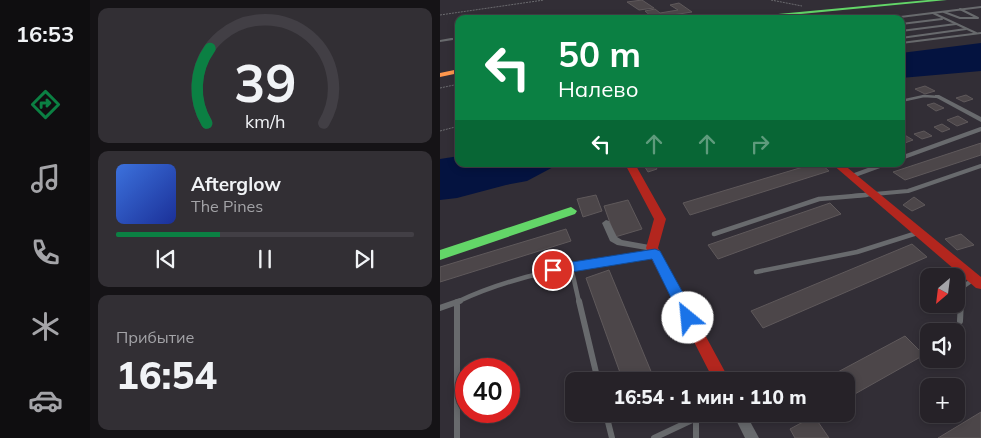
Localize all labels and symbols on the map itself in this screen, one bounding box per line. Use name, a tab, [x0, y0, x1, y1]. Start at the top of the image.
pin	[532, 249, 574, 291]
north arrow	[920, 268, 965, 312]
position arrow	[661, 291, 713, 343]
speed limit sign: 40	[455, 358, 520, 423]

